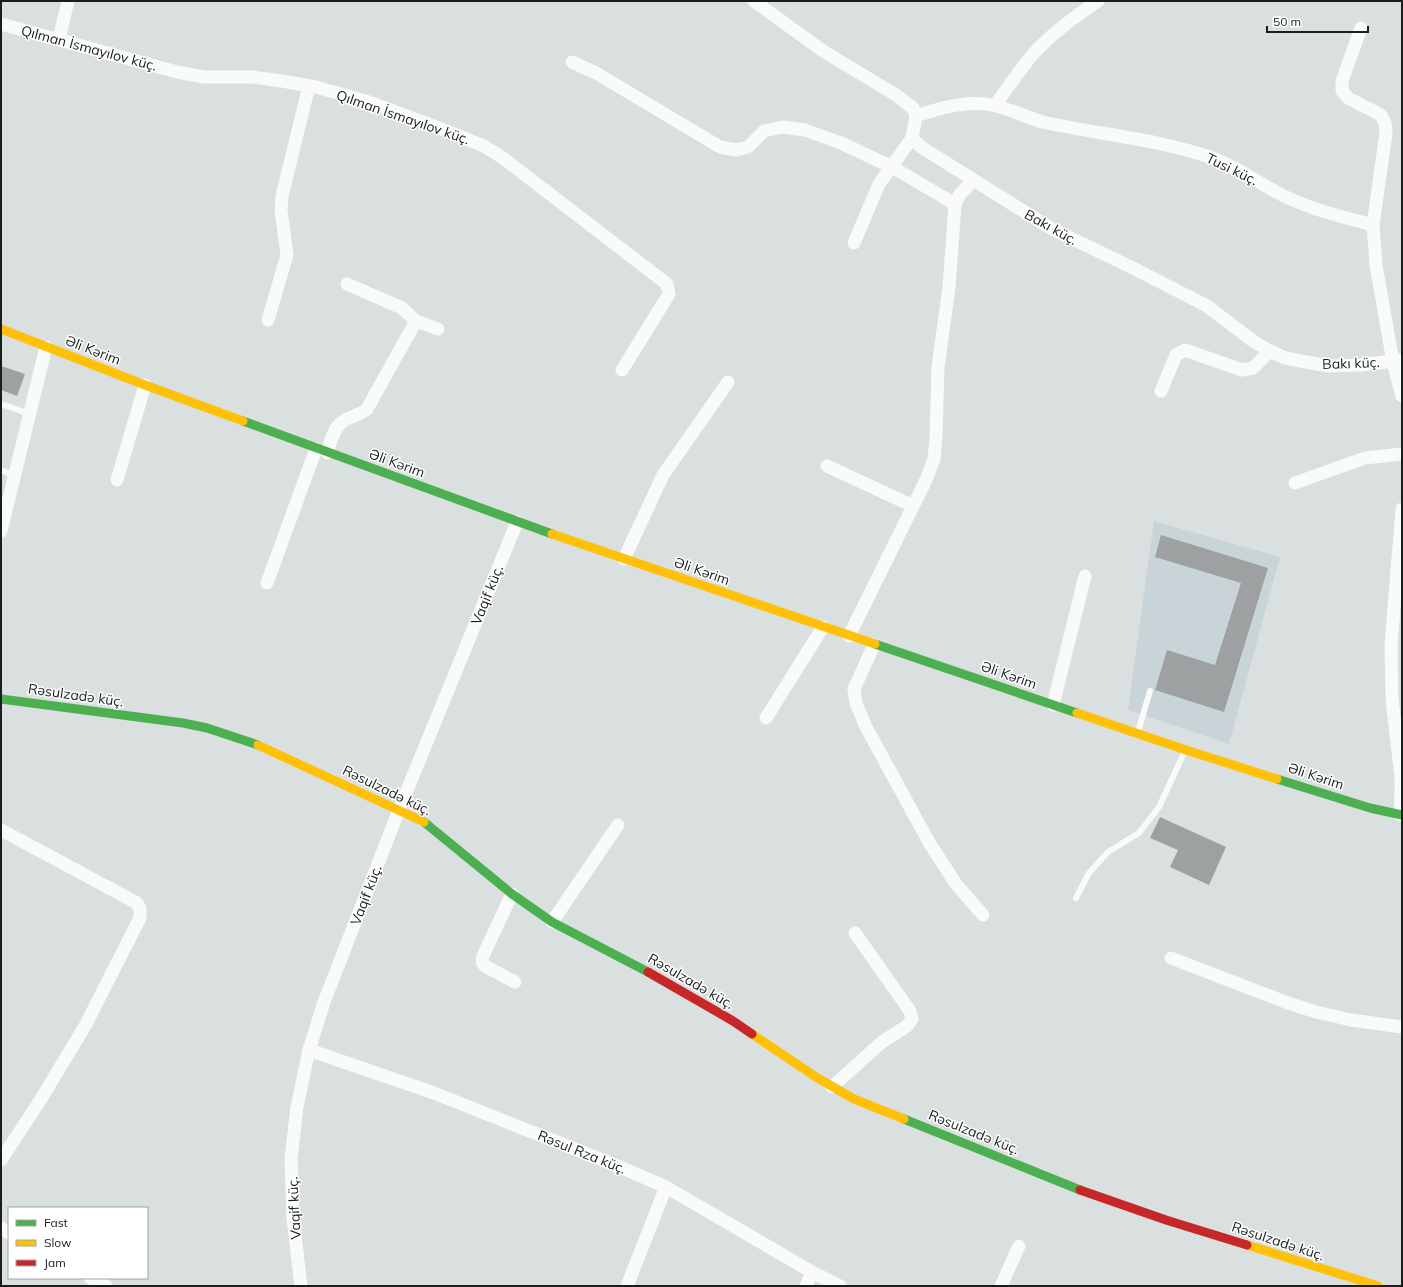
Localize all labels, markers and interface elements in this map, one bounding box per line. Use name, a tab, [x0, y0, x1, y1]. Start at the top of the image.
scale bar	[1267, 8, 1368, 34]
text: 50 m	[1273, 14, 1301, 29]
street label: Qılman İsmayılov küç.	[19, 21, 159, 75]
street label: Qılman İsmayılov küç.	[334, 86, 472, 148]
street label: Tusi küç.	[1203, 149, 1261, 189]
street label: Bakı küç.	[1021, 205, 1081, 249]
street label: Əli Kərim	[63, 331, 123, 369]
street label: Bakı küç.	[1322, 353, 1380, 373]
street label: Əli Kərim	[367, 445, 427, 481]
street label: Əli Kərim	[672, 553, 732, 589]
street label: Vaqif küç.	[467, 562, 507, 628]
street label: Əli Kərim	[979, 657, 1039, 693]
street label: Rəsulzadə küç.	[27, 679, 125, 711]
street label: Əli Kərim	[1286, 759, 1346, 793]
street label: Rəsulzadə küç.	[340, 761, 434, 819]
street label: Vaqif küç.	[346, 862, 386, 928]
street label: Rəsulzadə küç.	[645, 949, 737, 1013]
street label: Rəsulzadə küç.	[926, 1106, 1022, 1158]
street label: Rəsul Rza küç.	[535, 1126, 629, 1178]
street label: Vaqif küç.	[283, 1176, 305, 1240]
legend	[8, 1207, 148, 1279]
text: Fast	[44, 1215, 68, 1230]
street label: Rəsulzadə küç.	[1229, 1218, 1327, 1264]
text: Slow	[44, 1235, 72, 1250]
text: Jam	[44, 1255, 66, 1270]

